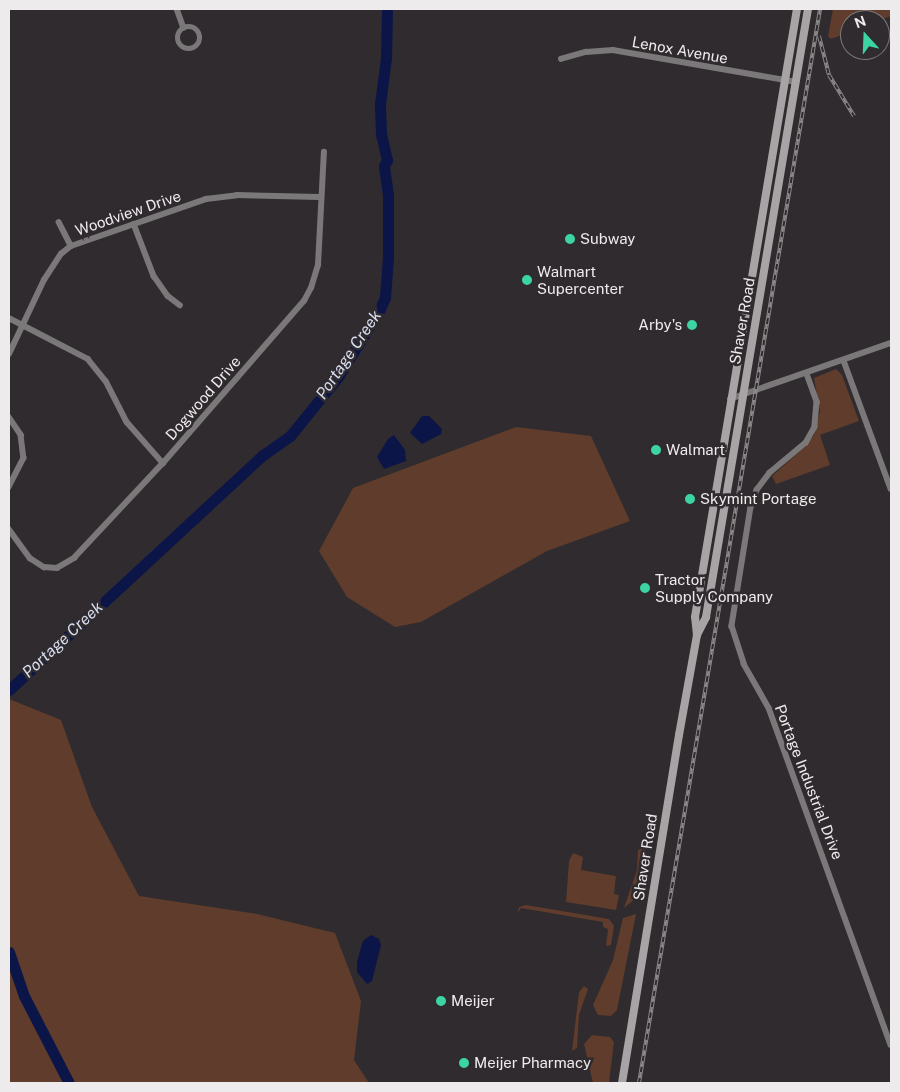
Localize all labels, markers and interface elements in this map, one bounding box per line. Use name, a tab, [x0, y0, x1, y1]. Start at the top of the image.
north arrow	[840, 10, 890, 60]
text: N	[852, 12, 868, 31]
street label: Lenox Avenue	[631, 33, 729, 67]
street label: Woodview Drive	[73, 187, 183, 239]
place label: Subway	[580, 230, 635, 248]
marker: Subway	[564, 233, 576, 245]
place label: Walmart Supercenter	[537, 262, 624, 297]
marker: Walmart Supercenter	[521, 274, 533, 286]
street label: Shaver Road	[726, 276, 758, 366]
water label: Portage Creek	[312, 307, 386, 403]
place label: Arby's	[638, 316, 682, 334]
marker: Arby's	[686, 319, 698, 331]
street label: Dogwood Drive	[162, 352, 244, 444]
place label: Walmart	[666, 441, 725, 459]
marker: Walmart	[650, 444, 662, 456]
place label: Skymint Portage	[700, 490, 817, 508]
marker: Skymint Portage	[684, 493, 696, 505]
place label: Tractor Supply Company	[655, 570, 773, 605]
marker: Tractor Supply Company	[639, 582, 651, 594]
water label: Portage Creek	[19, 598, 107, 682]
street label: Portage Industrial Drive	[771, 702, 847, 862]
street label: Shaver Road	[629, 812, 661, 902]
place label: Meijer	[451, 992, 495, 1010]
marker: Meijer	[435, 995, 447, 1007]
place label: Meijer Pharmacy	[474, 1054, 591, 1072]
marker: Meijer Pharmacy	[458, 1057, 470, 1069]

